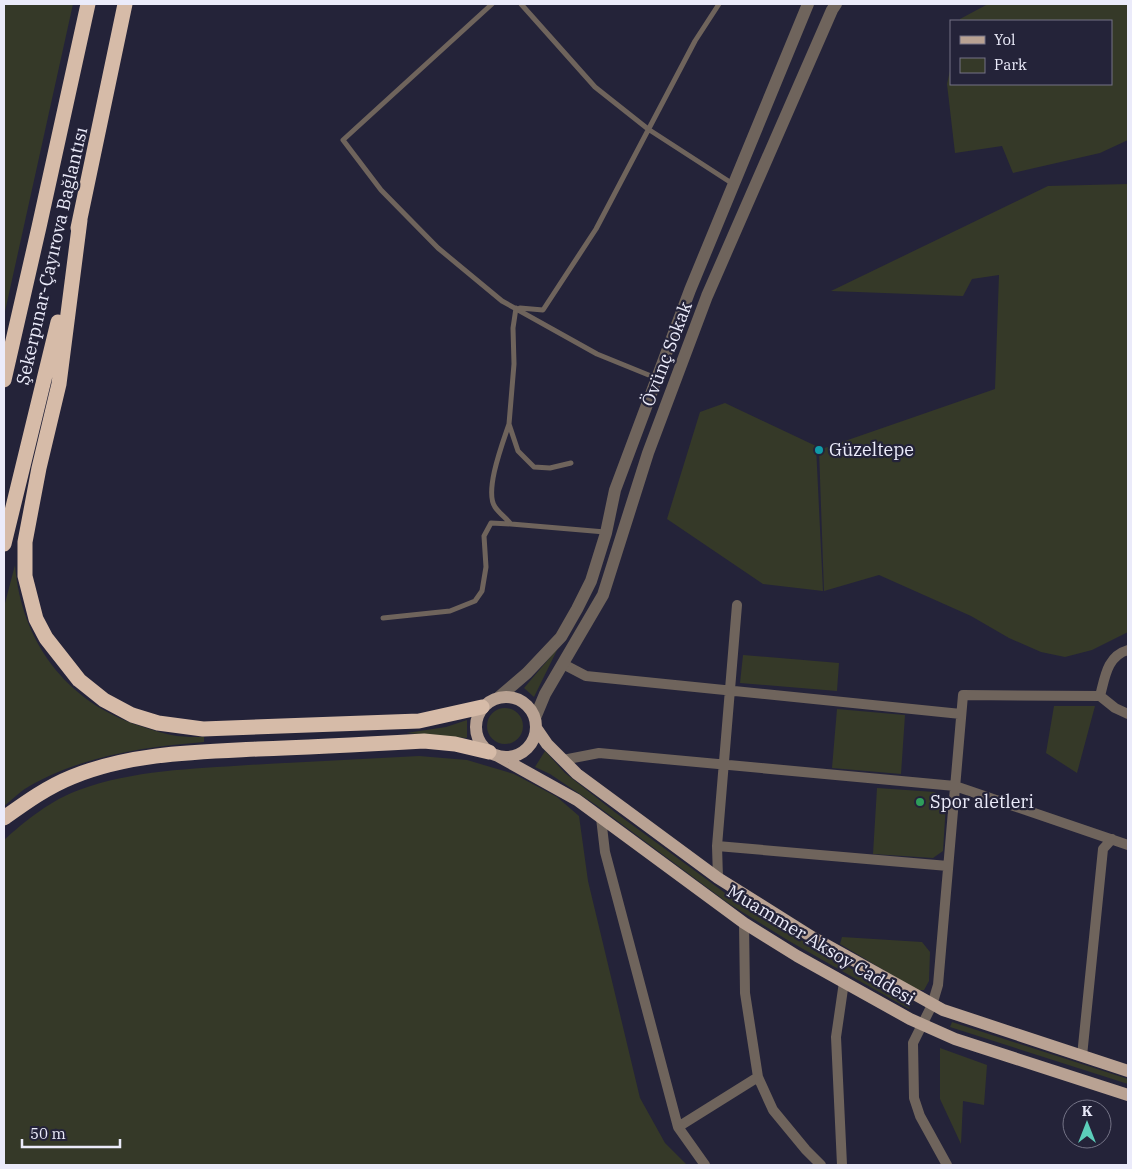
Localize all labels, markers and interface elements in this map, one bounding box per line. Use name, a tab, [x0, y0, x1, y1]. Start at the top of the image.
legend	[950, 20, 1112, 85]
text: Yol	[994, 30, 1015, 49]
text: Park	[994, 55, 1027, 74]
street label: Şekerpınar-Çayırova Bağlantısı	[11, 124, 92, 387]
street label: Övünç Sokak	[636, 298, 697, 409]
place label: Güzeltepe	[829, 438, 914, 461]
marker: Güzeltepe	[813, 444, 825, 456]
place label: Spor aletleri	[930, 790, 1034, 813]
marker: Spor aletleri	[914, 796, 926, 808]
street label: Muammer Aksoy Caddesi	[723, 879, 920, 1010]
north arrow	[1062, 1099, 1112, 1149]
text: K	[1082, 1102, 1093, 1120]
scale bar	[22, 1116, 120, 1148]
text: 50 m	[30, 1124, 66, 1143]

